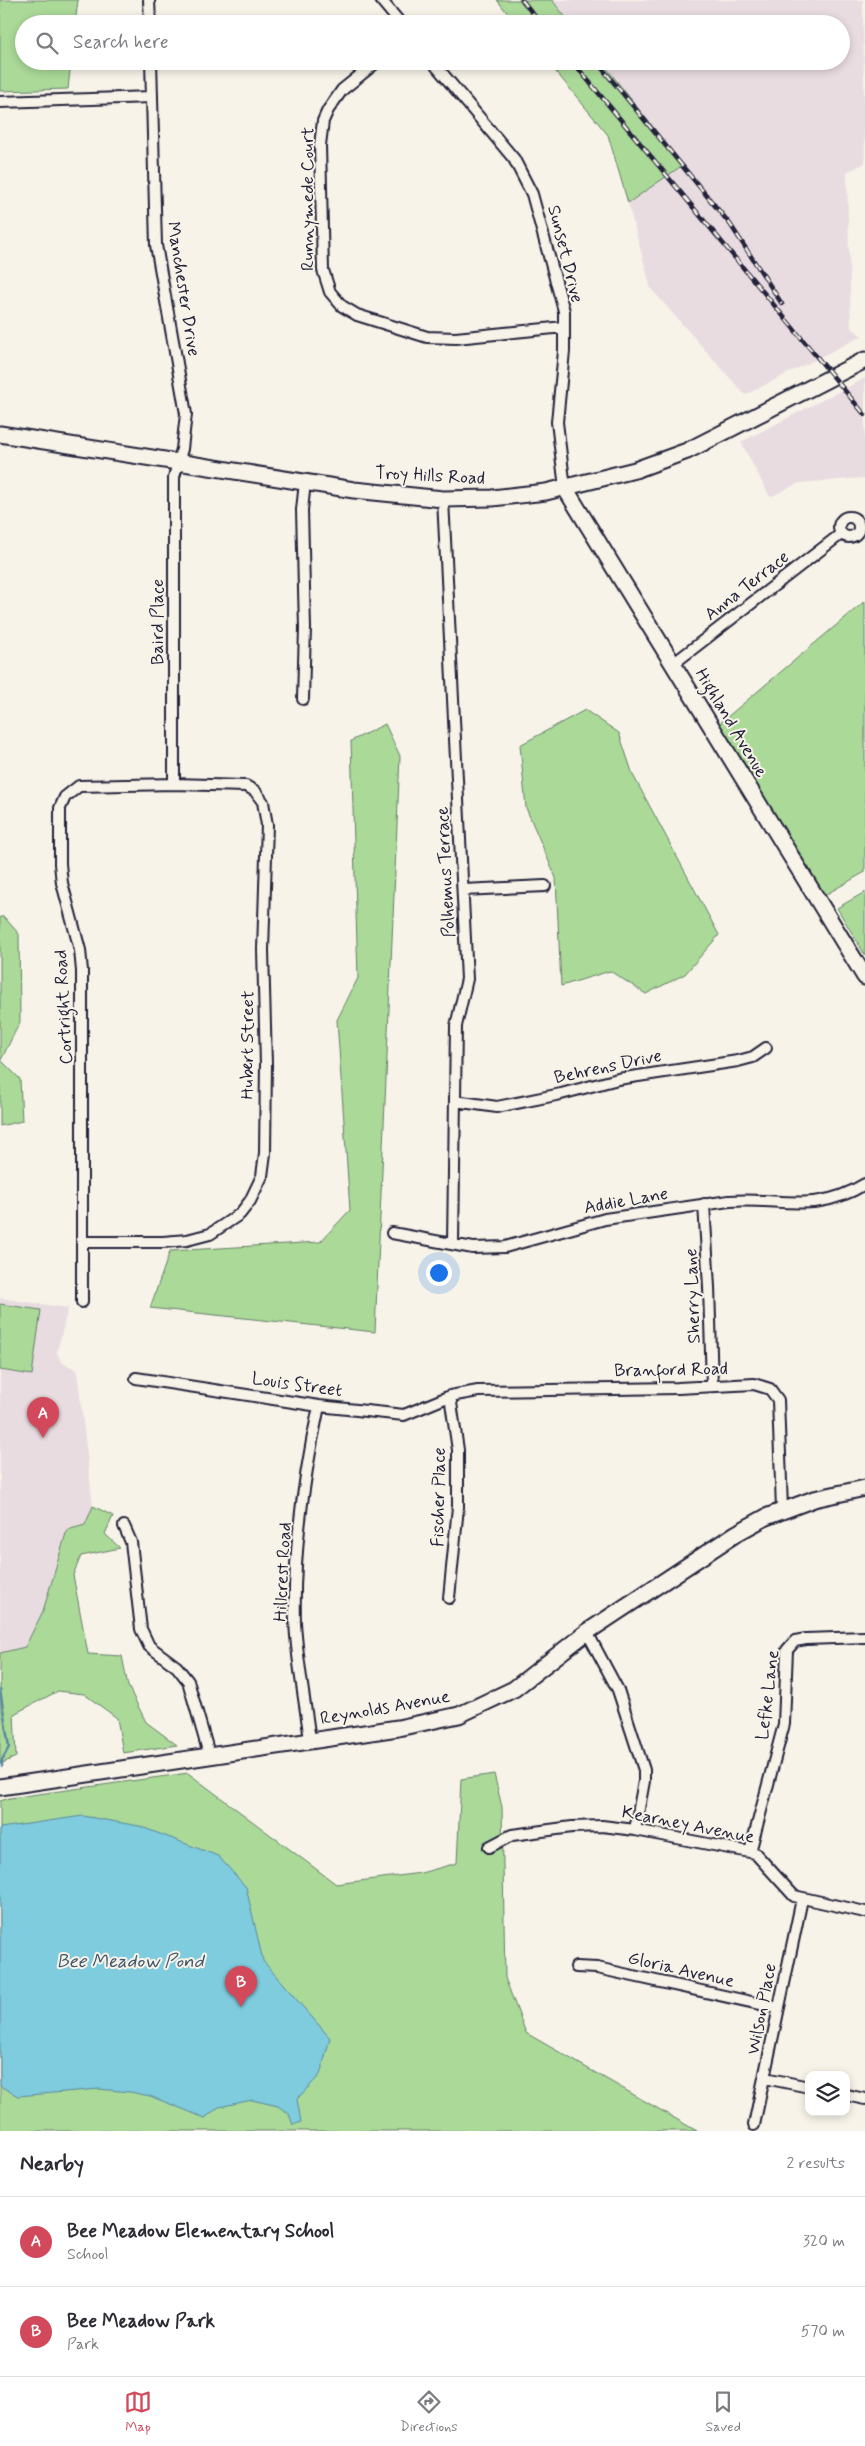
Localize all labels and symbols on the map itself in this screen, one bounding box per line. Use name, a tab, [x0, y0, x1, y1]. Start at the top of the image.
street label: Runnymede Court	[296, 127, 320, 271]
street label: Sunset Drive	[541, 203, 589, 305]
street label: Manchester Drive	[161, 220, 205, 358]
street label: Troy Hills Road	[374, 461, 486, 491]
street label: Anna Terrace	[700, 545, 794, 627]
street label: Baird Place	[146, 579, 170, 665]
street label: Highland Avenue	[687, 664, 773, 783]
street label: Polhemus Terrace	[431, 806, 461, 938]
street label: Cortright Road	[49, 949, 81, 1065]
street label: Hubert Street	[236, 991, 260, 1099]
street label: Behrens Drive	[552, 1044, 664, 1090]
street label: Addie Lane	[582, 1182, 670, 1220]
street label: Sherry Lane	[679, 1248, 707, 1344]
your location	[426, 1260, 452, 1286]
street label: Branford Road	[614, 1357, 728, 1385]
street label: Louis Street	[250, 1367, 344, 1403]
pin: A	[27, 1397, 59, 1438]
street label: Fischer Place	[426, 1447, 452, 1547]
street label: Hillcrest Road	[268, 1522, 298, 1622]
street label: Lefke Lane	[751, 1648, 785, 1741]
street label: Reynolds Avenue	[318, 1685, 452, 1731]
street label: Kearney Avenue	[620, 1800, 757, 1850]
street label: Gloria Avenue	[625, 1946, 737, 1994]
water label: Bee Meadow Pond	[56, 1949, 206, 1974]
street label: Wilson Place	[741, 1961, 783, 2057]
pin: B	[225, 1966, 257, 2007]

